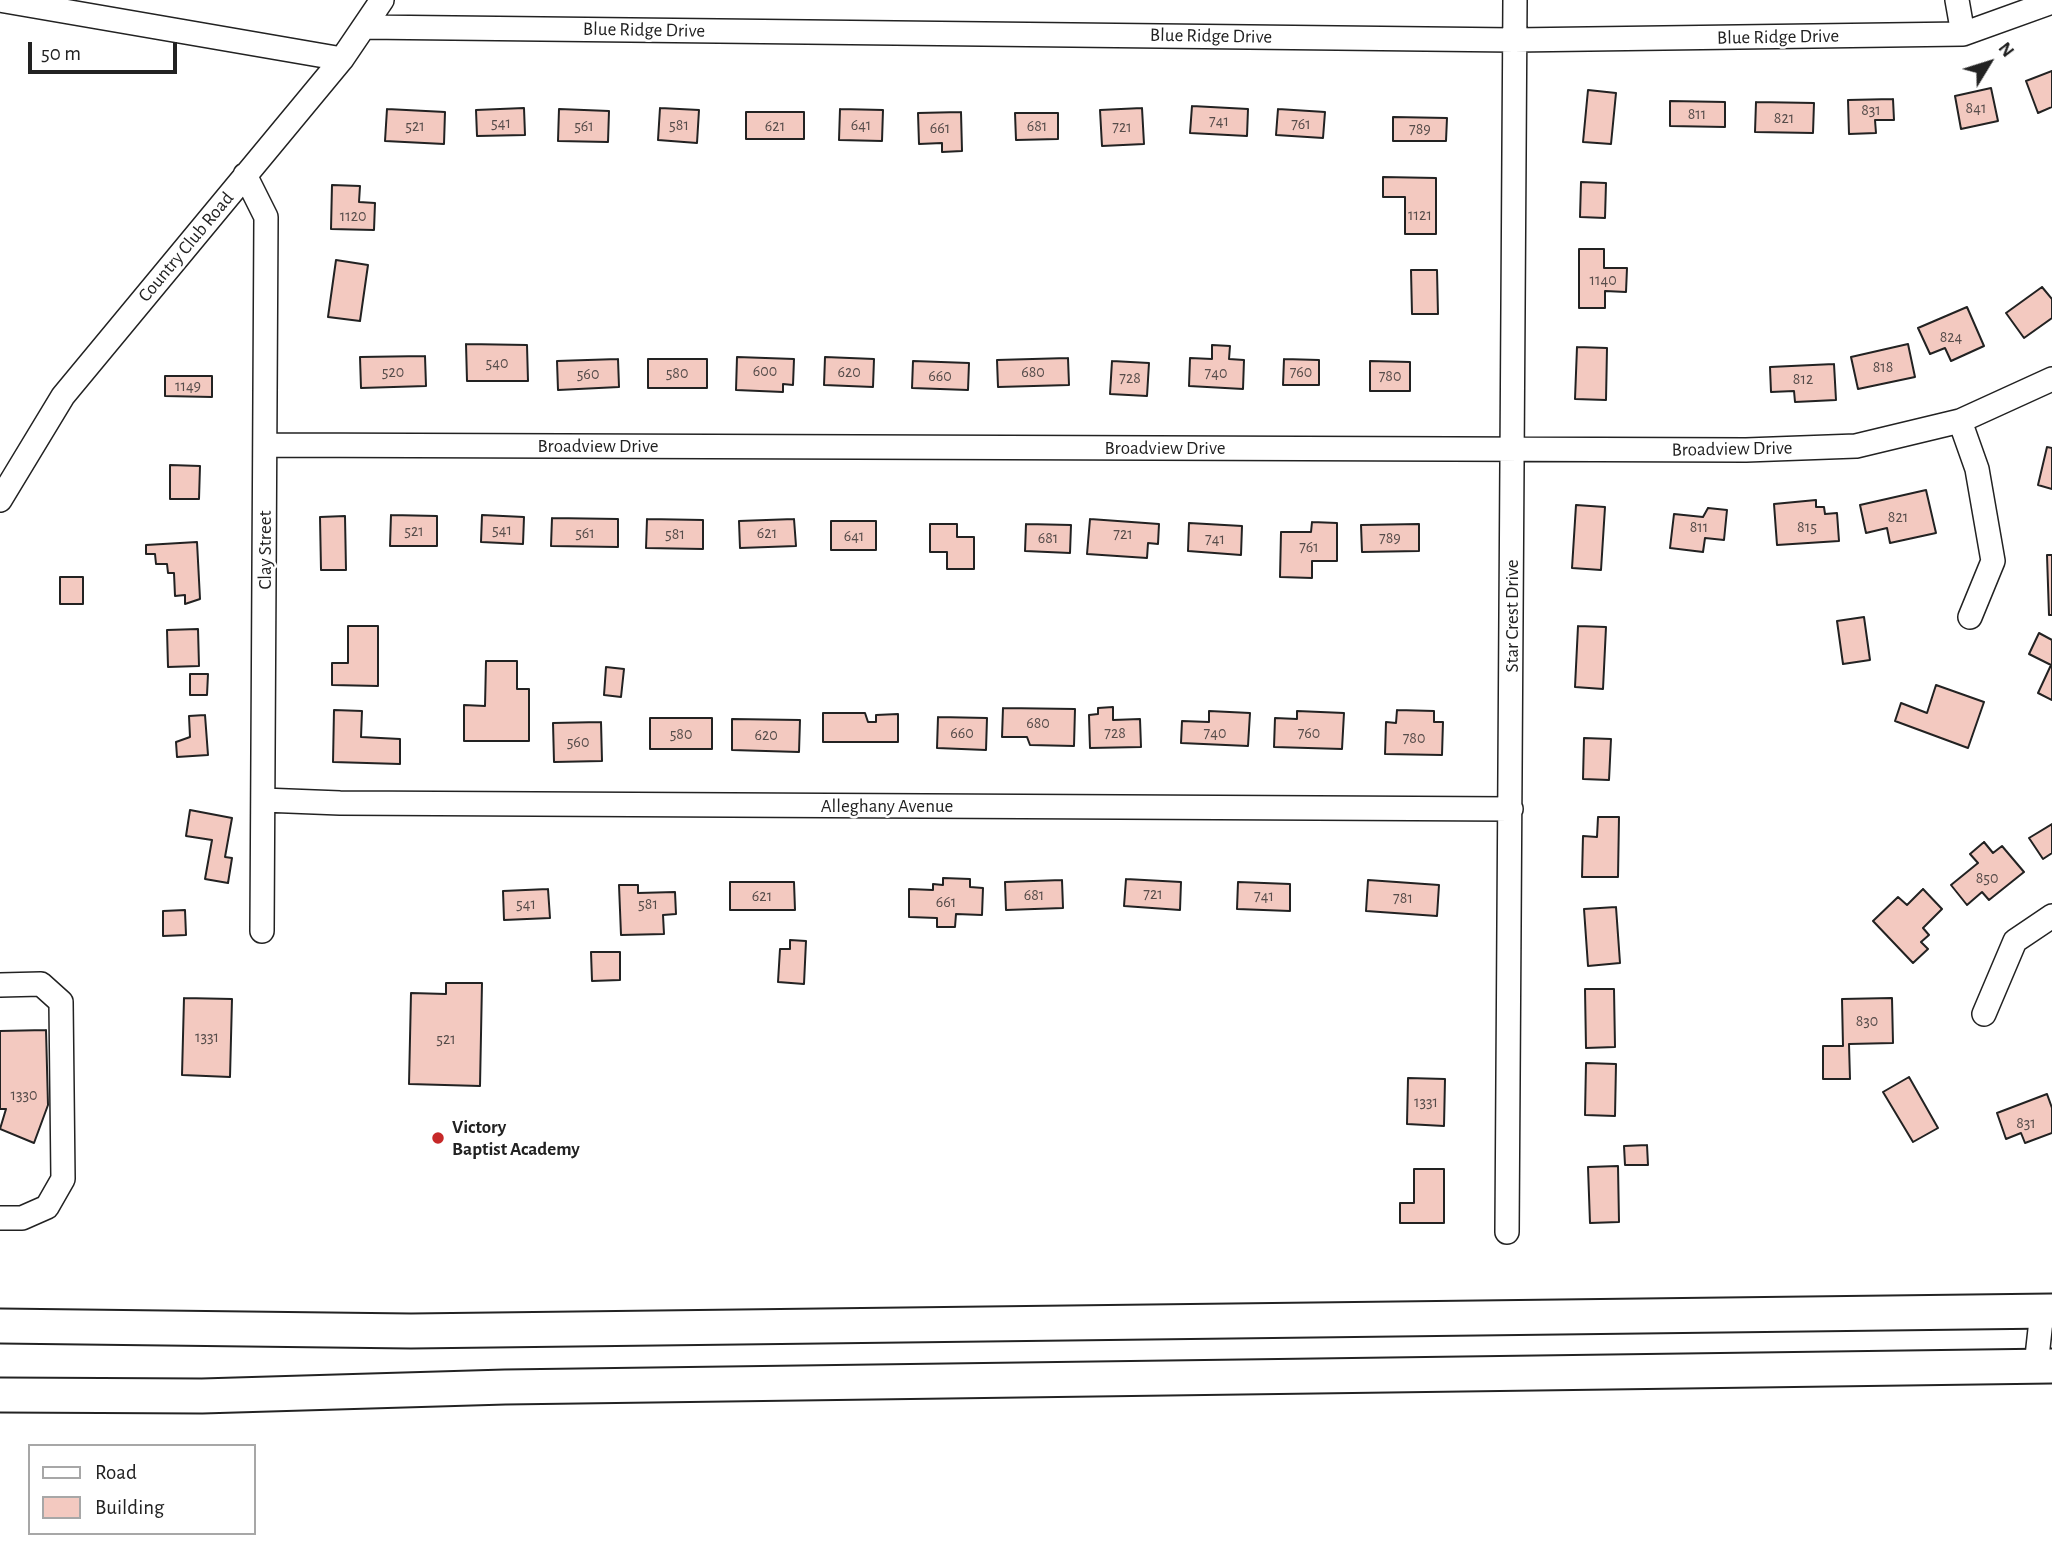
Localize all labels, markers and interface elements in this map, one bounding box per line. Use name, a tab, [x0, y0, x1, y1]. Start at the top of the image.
street label: Blue Ridge Drive	[583, 18, 705, 42]
street label: Blue Ridge Drive	[1150, 24, 1272, 48]
street label: Blue Ridge Drive	[1717, 25, 1839, 49]
scale bar	[32, 28, 180, 72]
north arrow	[1954, 28, 2024, 98]
text: N	[1994, 39, 2017, 61]
text: 50 m	[41, 43, 81, 64]
house number: 841	[1966, 98, 1986, 118]
house number: 831	[1861, 100, 1881, 120]
house number: 811	[1688, 104, 1706, 124]
house number: 821	[1774, 108, 1794, 128]
house number: 741	[1209, 111, 1229, 131]
house number: 541	[491, 113, 511, 133]
house number: 761	[1291, 114, 1311, 134]
house number: 581	[669, 115, 689, 135]
house number: 641	[851, 115, 871, 135]
house number: 521	[405, 116, 425, 136]
house number: 561	[574, 116, 594, 136]
house number: 621	[765, 116, 785, 136]
house number: 681	[1027, 116, 1047, 136]
house number: 721	[1112, 117, 1132, 137]
house number: 661	[930, 118, 950, 138]
house number: 789	[1409, 119, 1431, 139]
street label: Country Club Road	[133, 187, 239, 307]
house number: 1121	[1408, 205, 1432, 225]
house number: 1120	[340, 206, 366, 226]
house number: 1140	[1589, 270, 1617, 290]
house number: 824	[1940, 327, 1962, 347]
house number: 540	[486, 353, 508, 373]
house number: 818	[1873, 357, 1893, 377]
house number: 600	[753, 361, 777, 381]
house number: 520	[382, 362, 404, 382]
house number: 620	[837, 362, 861, 382]
house number: 680	[1021, 362, 1045, 382]
house number: 760	[1290, 362, 1312, 382]
house number: 580	[666, 363, 688, 383]
house number: 740	[1205, 363, 1227, 383]
house number: 560	[577, 364, 599, 384]
house number: 660	[928, 366, 952, 386]
house number: 780	[1379, 366, 1401, 386]
house number: 728	[1119, 368, 1141, 388]
house number: 812	[1793, 369, 1813, 389]
house number: 1149	[175, 376, 201, 396]
street label: Broadview Drive	[538, 435, 658, 457]
street label: Broadview Drive	[1105, 437, 1225, 459]
street label: Broadview Drive	[1671, 437, 1793, 461]
house number: 821	[1888, 507, 1908, 527]
street label: Clay Street	[254, 510, 276, 590]
house number: 811	[1690, 517, 1708, 537]
house number: 815	[1797, 517, 1817, 537]
house number: 541	[492, 520, 512, 540]
house number: 521	[404, 521, 424, 541]
house number: 561	[575, 523, 595, 543]
house number: 621	[757, 523, 777, 543]
house number: 581	[665, 524, 685, 544]
house number: 721	[1113, 524, 1133, 544]
house number: 641	[844, 526, 864, 546]
house number: 681	[1038, 528, 1058, 548]
house number: 789	[1379, 528, 1401, 548]
house number: 741	[1205, 529, 1225, 549]
house number: 761	[1299, 537, 1319, 557]
street label: Star Crest Drive	[1501, 559, 1523, 673]
house number: 680	[1026, 713, 1050, 733]
house number: 660	[950, 723, 974, 743]
house number: 728	[1104, 723, 1126, 743]
house number: 740	[1204, 723, 1226, 743]
house number: 760	[1298, 723, 1320, 743]
house number: 580	[670, 724, 692, 744]
house number: 620	[754, 725, 778, 745]
house number: 780	[1403, 728, 1425, 748]
house number: 560	[567, 732, 589, 752]
street label: Alleghany Avenue	[821, 795, 953, 817]
house number: 850	[1976, 868, 1998, 888]
house number: 721	[1143, 884, 1163, 904]
house number: 681	[1024, 885, 1044, 905]
house number: 621	[752, 886, 772, 906]
house number: 741	[1254, 886, 1274, 906]
house number: 781	[1393, 888, 1413, 908]
house number: 661	[936, 892, 956, 912]
house number: 541	[516, 894, 536, 914]
house number: 581	[638, 894, 658, 914]
house number: 830	[1856, 1011, 1878, 1031]
house number: 1331	[195, 1027, 219, 1047]
house number: 521	[436, 1029, 456, 1049]
house number: 1330	[10, 1085, 38, 1105]
house number: 1331	[1414, 1092, 1438, 1112]
house number: 831	[2016, 1113, 2036, 1133]
place label: Victory Baptist Academy	[452, 1116, 580, 1160]
marker: Victory Baptist Academy	[430, 1130, 446, 1146]
legend	[28, 1444, 256, 1535]
text: Road	[95, 1462, 137, 1483]
text: Building	[95, 1497, 164, 1518]

